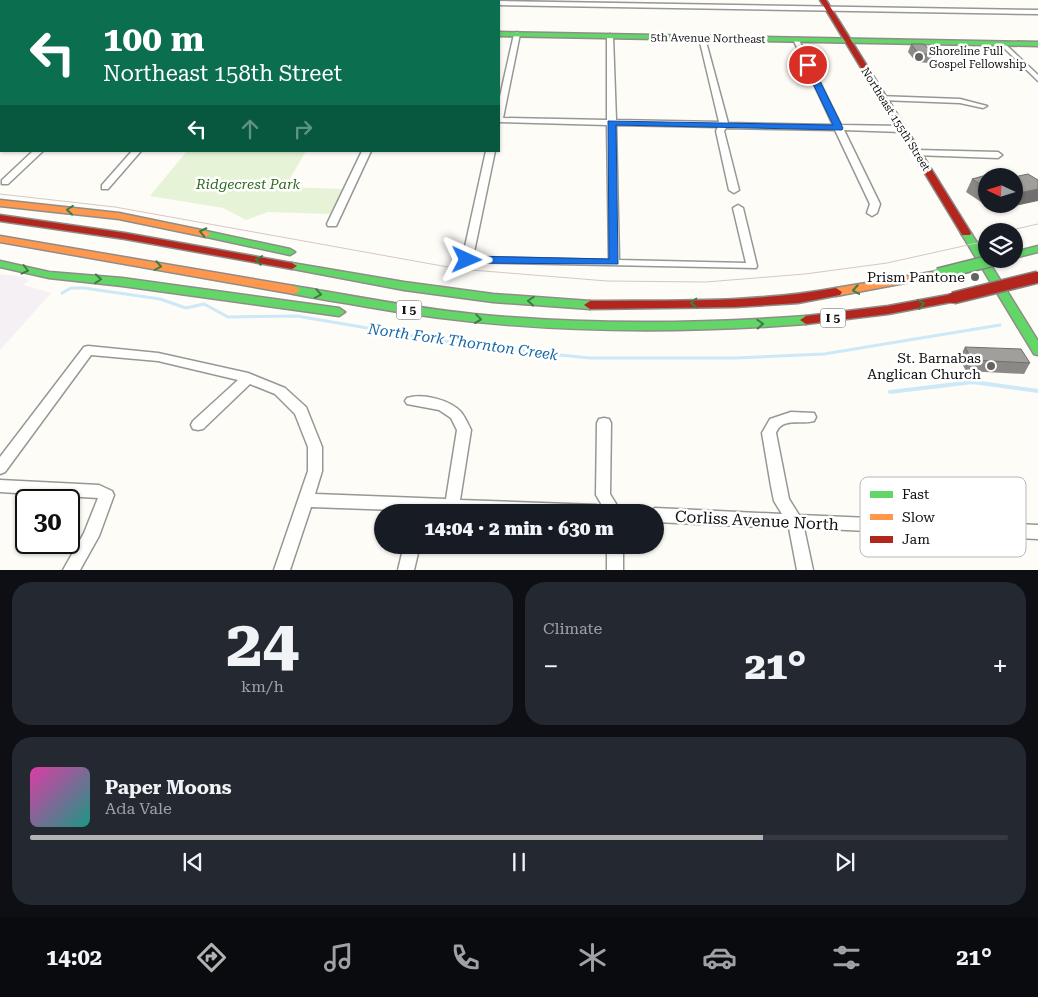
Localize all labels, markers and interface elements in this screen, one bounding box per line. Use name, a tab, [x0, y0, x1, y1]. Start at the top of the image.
text: 100 m	[103, 19, 204, 60]
icon: left	[20, 20, 85, 85]
street label: 5th Avenue Northeast	[650, 31, 766, 46]
pin	[787, 44, 829, 86]
place label: Shoreline Full Gospel Fellowship	[929, 45, 1026, 71]
icon: arrive	[794, 51, 822, 79]
marker: Shoreline Full Gospel Fellowship	[913, 51, 925, 63]
text: Northeast 158th Street	[103, 61, 342, 86]
street label: Northeast 155th Street	[858, 65, 933, 173]
icon: left	[183, 115, 211, 143]
icon: ahead	[236, 115, 264, 143]
icon: right	[289, 115, 317, 143]
north arrow	[978, 168, 1022, 212]
map controls	[978, 168, 1023, 268]
park label: Ridgecrest Park	[195, 176, 300, 192]
one-way arrow	[66, 204, 74, 215]
button: layers	[978, 223, 1023, 268]
one-way arrow	[198, 227, 207, 238]
position arrow	[440, 233, 492, 285]
one-way arrow	[255, 255, 263, 265]
one-way arrow	[154, 260, 162, 270]
one-way arrow	[20, 264, 29, 275]
place label: Prism Pantone	[867, 269, 965, 285]
marker: Prism Pantone	[969, 271, 981, 283]
one-way arrow	[94, 273, 102, 284]
one-way arrow	[851, 284, 860, 294]
one-way arrow	[314, 288, 322, 298]
one-way arrow	[527, 295, 535, 306]
one-way arrow	[690, 298, 698, 308]
road number: I 5	[396, 300, 422, 320]
one-way arrow	[917, 300, 926, 310]
road number: I 5	[820, 308, 846, 328]
one-way arrow	[475, 313, 483, 324]
one-way arrow	[756, 318, 764, 329]
water label: North Fork Thornton Creek	[366, 320, 560, 364]
place label: St. Barnabas Anglican Church	[867, 350, 981, 382]
marker: St. Barnabas Anglican Church	[985, 360, 997, 372]
legend	[860, 477, 1026, 557]
text: Fast	[902, 486, 929, 502]
speed limit sign: 30	[15, 489, 80, 554]
street label: Corliss Avenue North	[674, 507, 839, 534]
text: Slow	[902, 509, 935, 525]
text: 14:04 · 2 min · 630 m	[424, 517, 614, 540]
text: Jam	[902, 531, 930, 547]
text: 24	[226, 606, 299, 682]
text: Climate	[543, 619, 602, 638]
text: 21°	[745, 644, 806, 688]
text: −	[543, 650, 559, 683]
text: +	[992, 650, 1008, 683]
text: km/h	[241, 677, 284, 696]
text: Paper Moons	[105, 776, 232, 799]
text: Ada Vale	[105, 799, 172, 818]
icon: previous	[179, 848, 207, 876]
icon: pause	[505, 848, 533, 876]
icon: next	[831, 848, 859, 876]
icon: directions	[194, 940, 229, 975]
icon: music	[321, 940, 356, 975]
icon: phone	[448, 940, 483, 975]
icon: climate	[575, 940, 610, 975]
icon: car	[702, 940, 737, 975]
icon: filters	[829, 940, 864, 975]
text: 14:02	[46, 945, 102, 970]
text: 21°	[956, 945, 992, 970]

